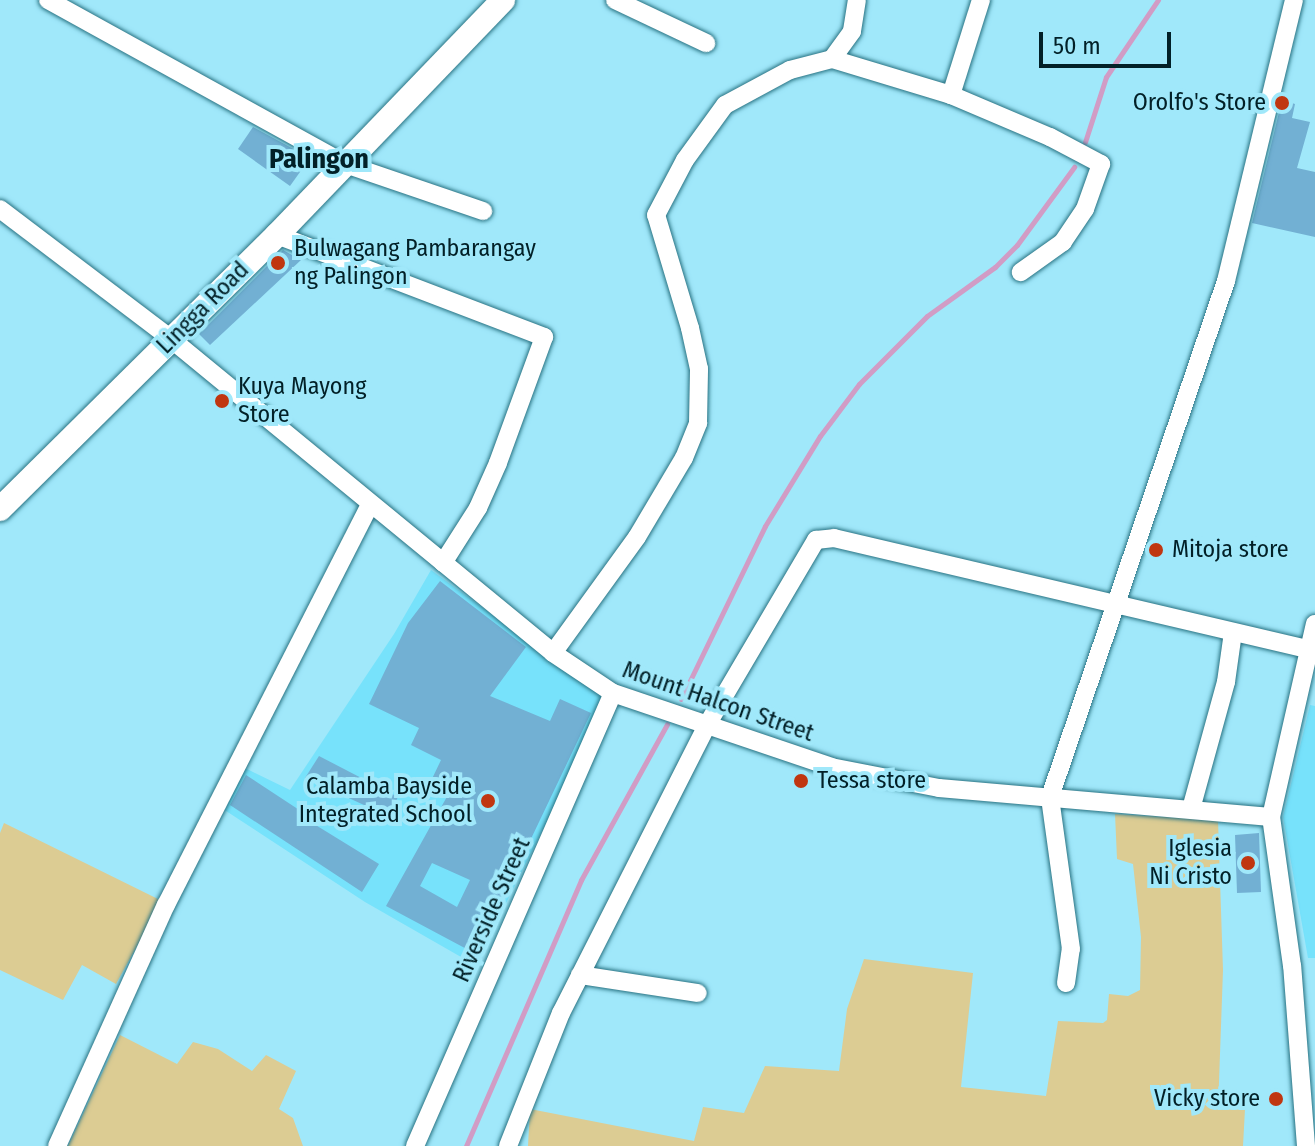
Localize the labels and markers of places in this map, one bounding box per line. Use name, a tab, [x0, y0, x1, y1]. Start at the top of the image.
place label: Orolfo's Store	[1133, 89, 1266, 117]
marker: Orolfo's Store	[1273, 94, 1291, 112]
place label: Bulwagang Pambarangay ng Palingon	[294, 235, 536, 291]
marker: Bulwagang Pambarangay ng Palingon	[269, 254, 287, 272]
place label: Kuya Mayong Store	[238, 373, 366, 429]
marker: Kuya Mayong Store	[213, 392, 231, 410]
place label: Mitoja store	[1172, 536, 1289, 564]
marker: Mitoja store	[1147, 541, 1165, 559]
place label: Tessa store	[817, 767, 926, 795]
marker: Tessa store	[792, 772, 810, 790]
place label: Calamba Bayside Integrated School	[299, 773, 472, 829]
marker: Calamba Bayside Integrated School	[479, 792, 497, 810]
place label: Iglesia Ni Cristo	[1149, 835, 1232, 891]
marker: Iglesia Ni Cristo	[1239, 854, 1257, 872]
place label: Vicky store	[1154, 1085, 1260, 1113]
marker: Vicky store	[1267, 1090, 1285, 1108]

